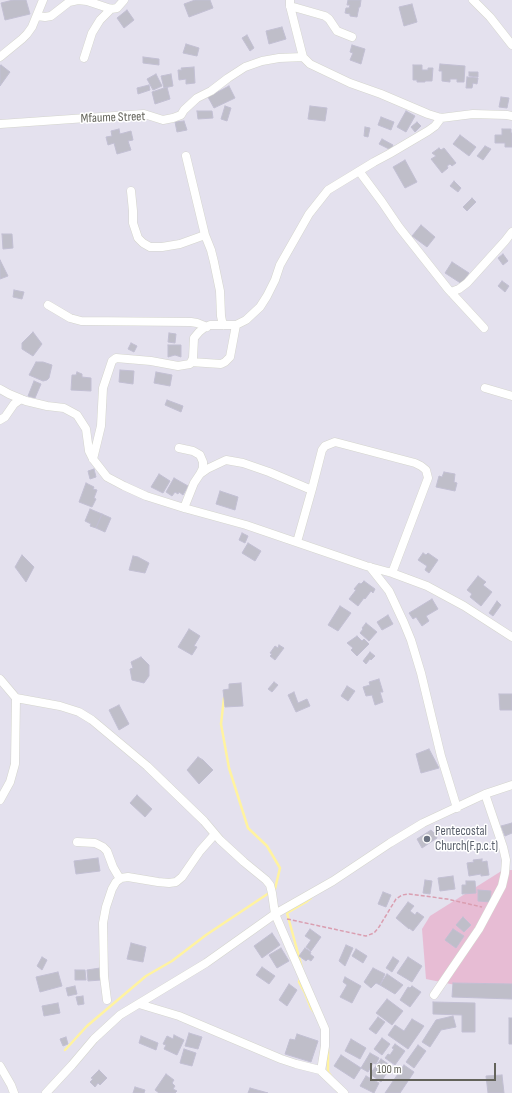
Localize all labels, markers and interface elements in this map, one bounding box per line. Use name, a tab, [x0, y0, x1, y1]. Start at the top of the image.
street label: Mfaume Street	[80, 109, 146, 127]
place label: Pentecostal Church(F.p.c.t)	[435, 824, 498, 855]
marker: Pentecostal Church(F.p.c.t)	[422, 834, 432, 844]
scale bar	[372, 1055, 498, 1081]
text: 100 m	[377, 1062, 402, 1077]

